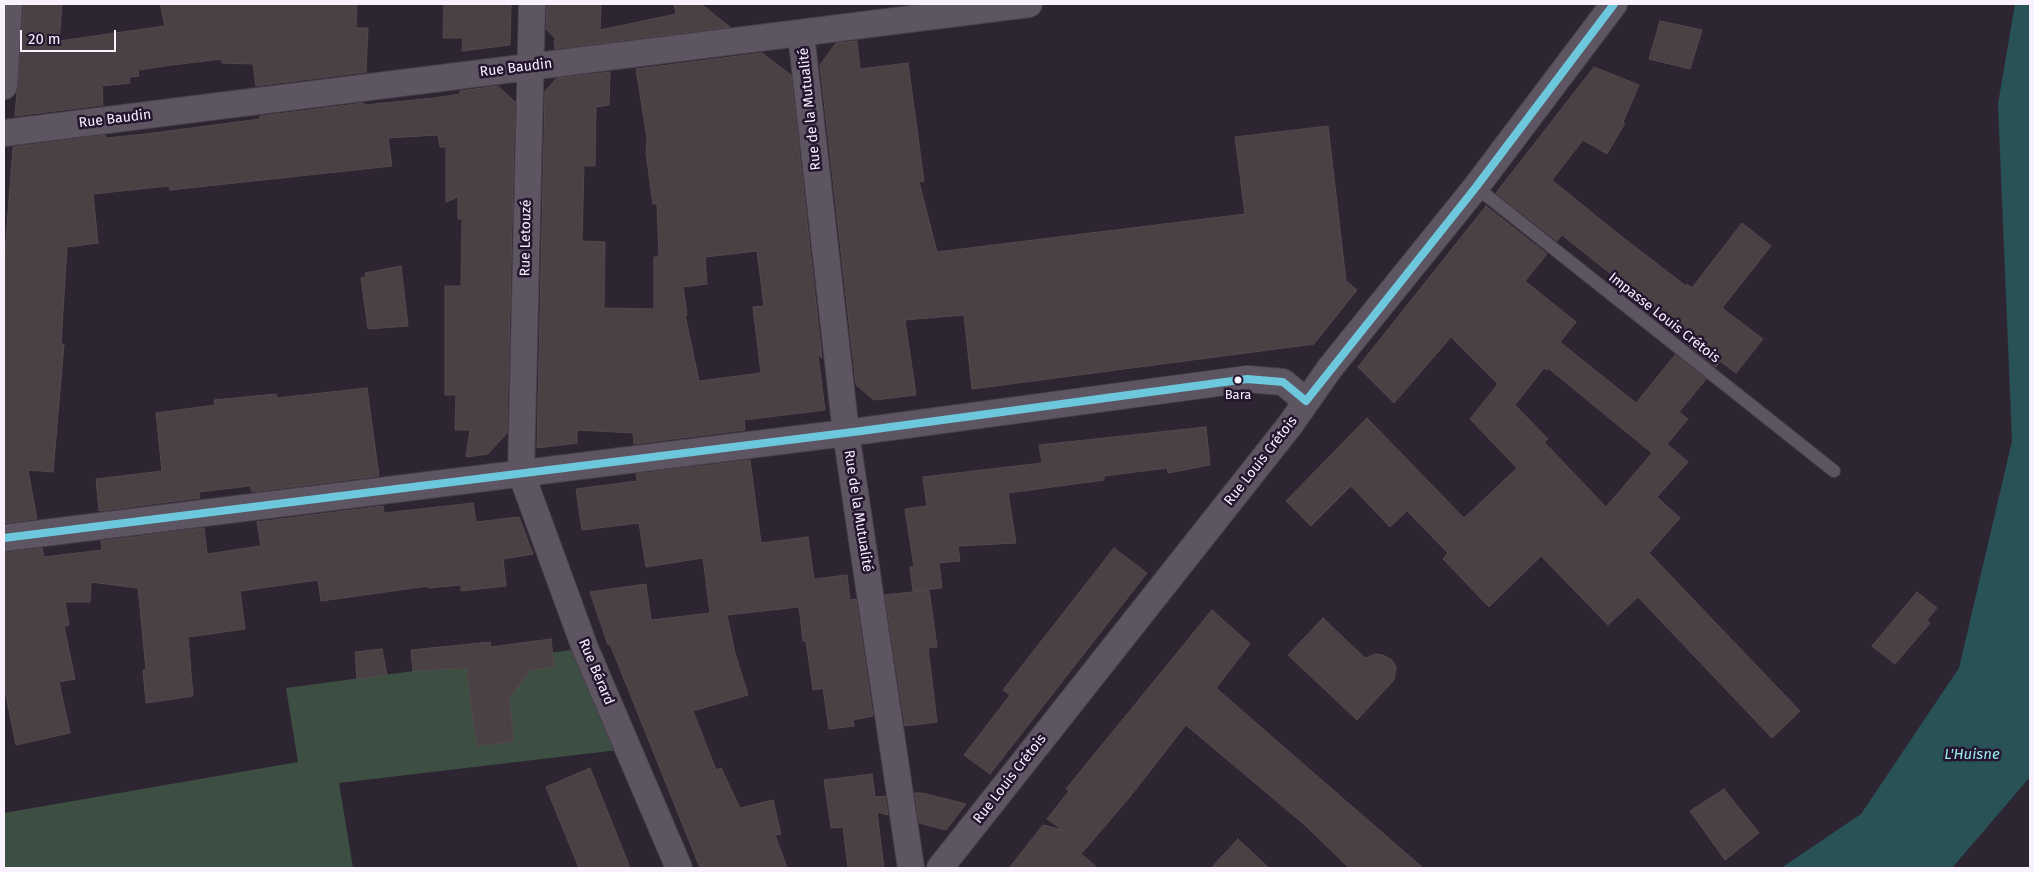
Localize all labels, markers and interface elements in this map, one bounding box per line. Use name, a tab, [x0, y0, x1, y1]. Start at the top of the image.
scale bar	[22, 20, 119, 52]
text: 20 m	[28, 30, 61, 48]
street label: Rue de la Mutualité	[795, 47, 825, 171]
street label: Rue Baudin	[479, 55, 553, 81]
street label: Rue Baudin	[78, 106, 152, 132]
street label: Rue Letouzé	[517, 199, 535, 277]
street label: Impasse Louis Crétois	[1605, 269, 1723, 367]
marker: Bara	[1233, 375, 1243, 385]
place label: Bara	[1225, 387, 1251, 403]
street label: Rue Louis Crétois	[1221, 413, 1301, 509]
street label: Rue de la Mutualité	[840, 449, 876, 573]
street label: Rue Bérard	[575, 637, 617, 707]
street label: Rue Louis Crétois	[970, 731, 1050, 827]
water label: L'Huisne	[1944, 746, 2000, 764]

